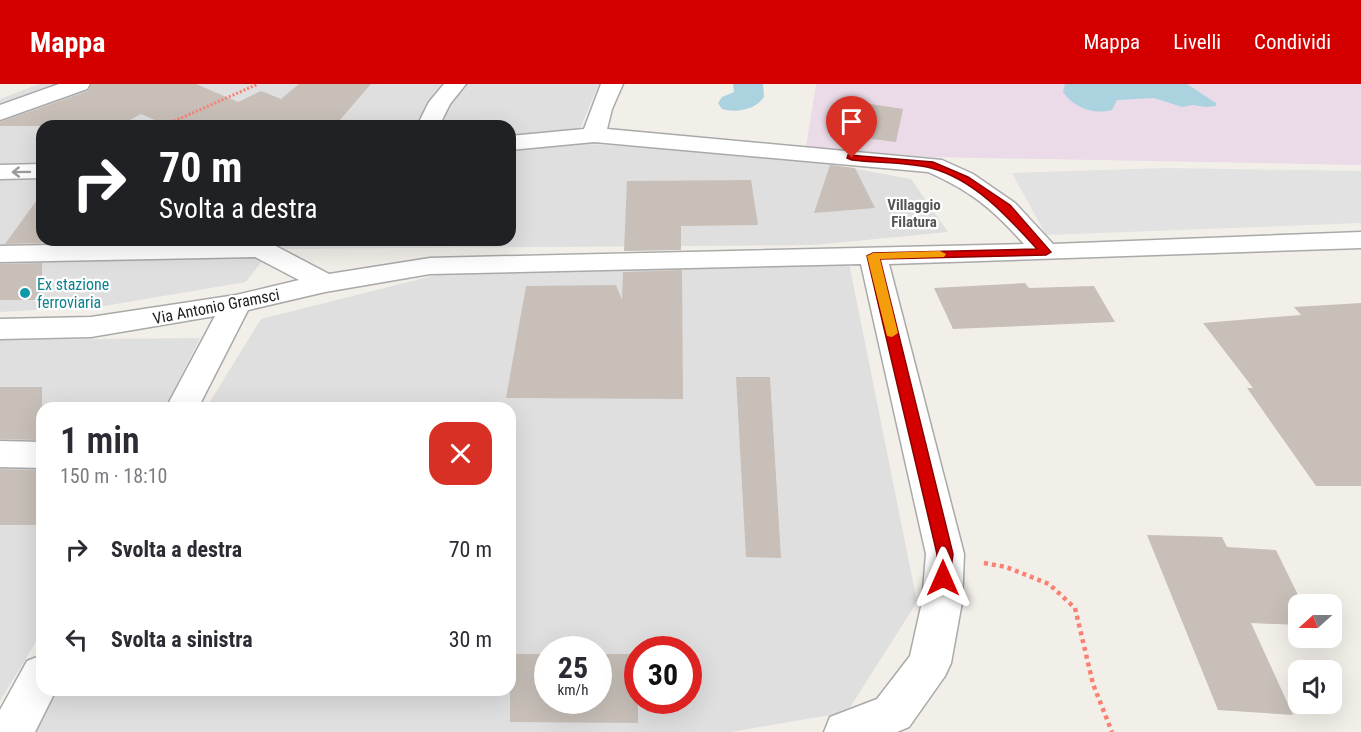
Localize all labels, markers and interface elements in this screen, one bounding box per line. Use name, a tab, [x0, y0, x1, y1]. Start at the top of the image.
text: Mappa	[30, 26, 105, 59]
text: Mappa	[1083, 30, 1140, 54]
text: Livelli	[1173, 30, 1221, 54]
text: Condividi	[1254, 30, 1331, 54]
pin	[826, 96, 877, 158]
icon: arrive	[835, 105, 868, 138]
text: 70 m	[159, 143, 242, 192]
icon: right	[60, 144, 138, 222]
one-way arrow	[12, 166, 31, 178]
text: Svolta a destra	[159, 193, 317, 225]
district label: Villaggio Filatura	[887, 196, 941, 231]
place label: Ex stazione ferroviaria	[37, 275, 109, 312]
street label: Via Antonio Gramsci	[151, 285, 281, 328]
marker: Ex stazione ferroviaria	[18, 286, 32, 300]
text: 1 min	[60, 420, 140, 462]
button: close	[429, 422, 492, 485]
text: 150 m · 18:10	[60, 464, 167, 488]
icon: right	[60, 533, 93, 566]
text: Svolta a destra	[111, 537, 242, 562]
text: 70 m	[449, 537, 492, 562]
position arrow	[911, 546, 975, 610]
north arrow	[1288, 594, 1342, 648]
map controls	[1288, 594, 1342, 714]
icon: left	[60, 623, 93, 656]
text: Svolta a sinistra	[111, 627, 253, 652]
text: 30 m	[449, 627, 492, 652]
speed limit sign: 30	[624, 636, 702, 714]
text: 25	[558, 650, 588, 685]
button: sound	[1288, 660, 1342, 714]
text: km/h	[558, 681, 588, 699]

